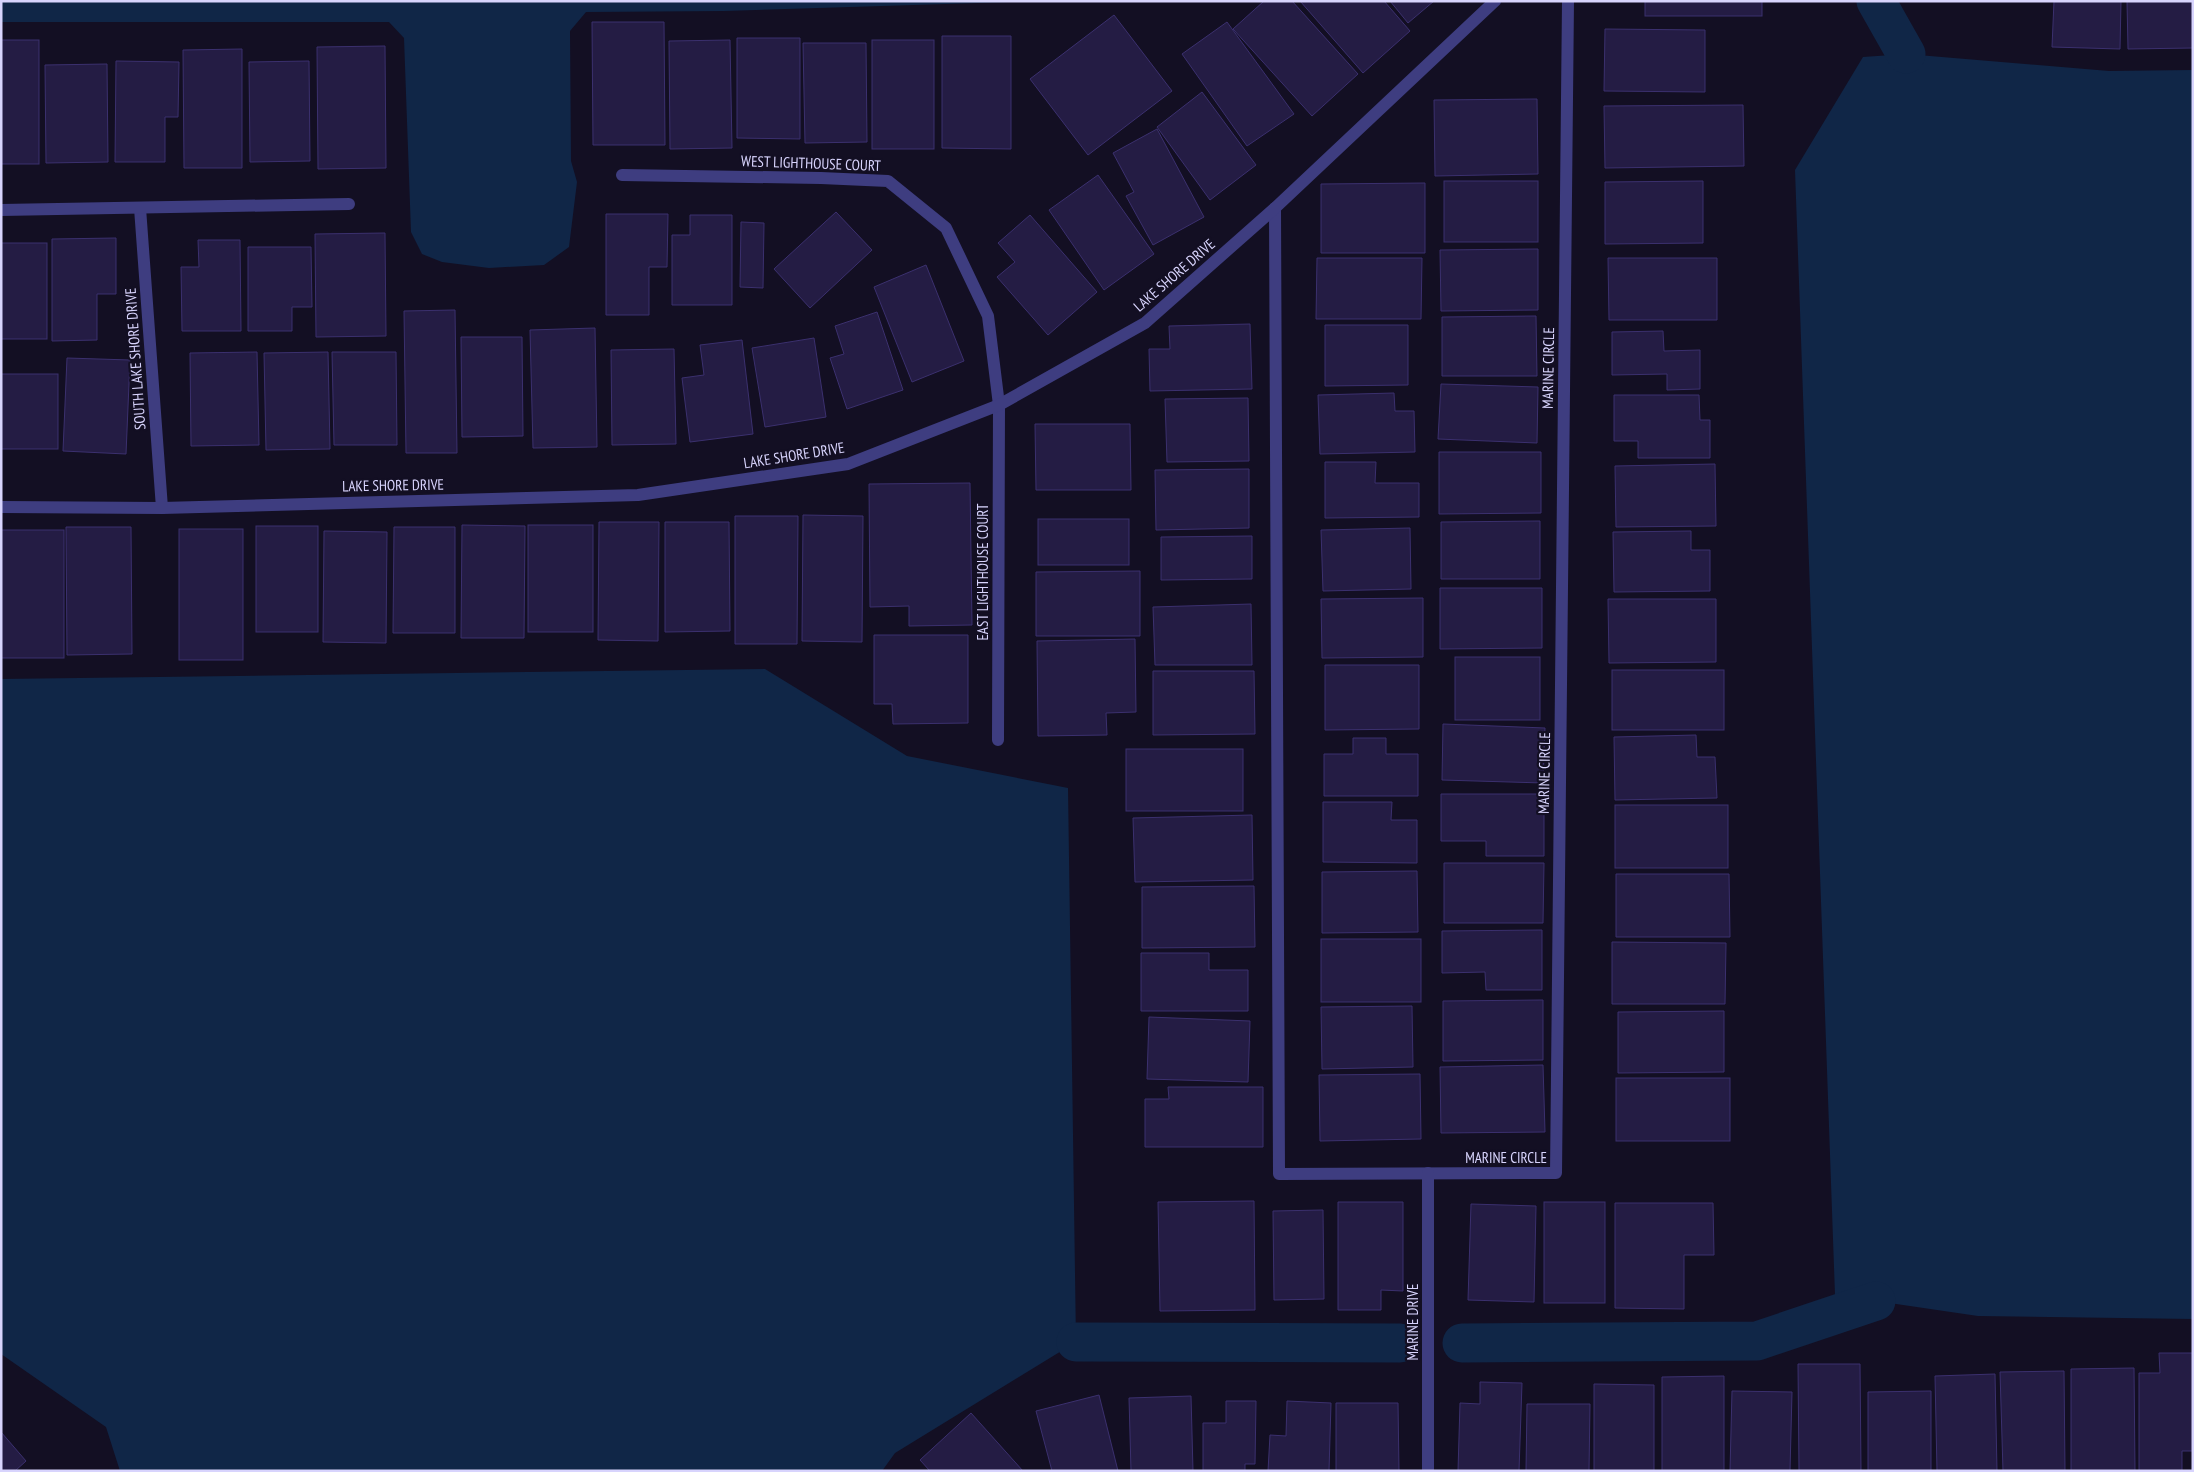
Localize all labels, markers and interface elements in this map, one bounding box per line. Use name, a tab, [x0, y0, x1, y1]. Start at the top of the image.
street label: WEST LIGHTHOUSE COURT	[741, 151, 882, 175]
street label: LAKE SHORE DRIVE	[1129, 234, 1219, 316]
street label: SOUTH LAKE SHORE DRIVE	[121, 287, 149, 431]
street label: MARINE CIRCLE	[1538, 327, 1558, 409]
street label: LAKE SHORE DRIVE	[742, 438, 846, 472]
street label: LAKE SHORE DRIVE	[342, 475, 444, 495]
street label: EAST LIGHTHOUSE COURT	[973, 503, 992, 641]
street label: MARINE CIRCLE	[1534, 732, 1554, 814]
street label: MARINE CIRCLE	[1465, 1148, 1547, 1167]
street label: MARINE DRIVE	[1403, 1284, 1422, 1360]

